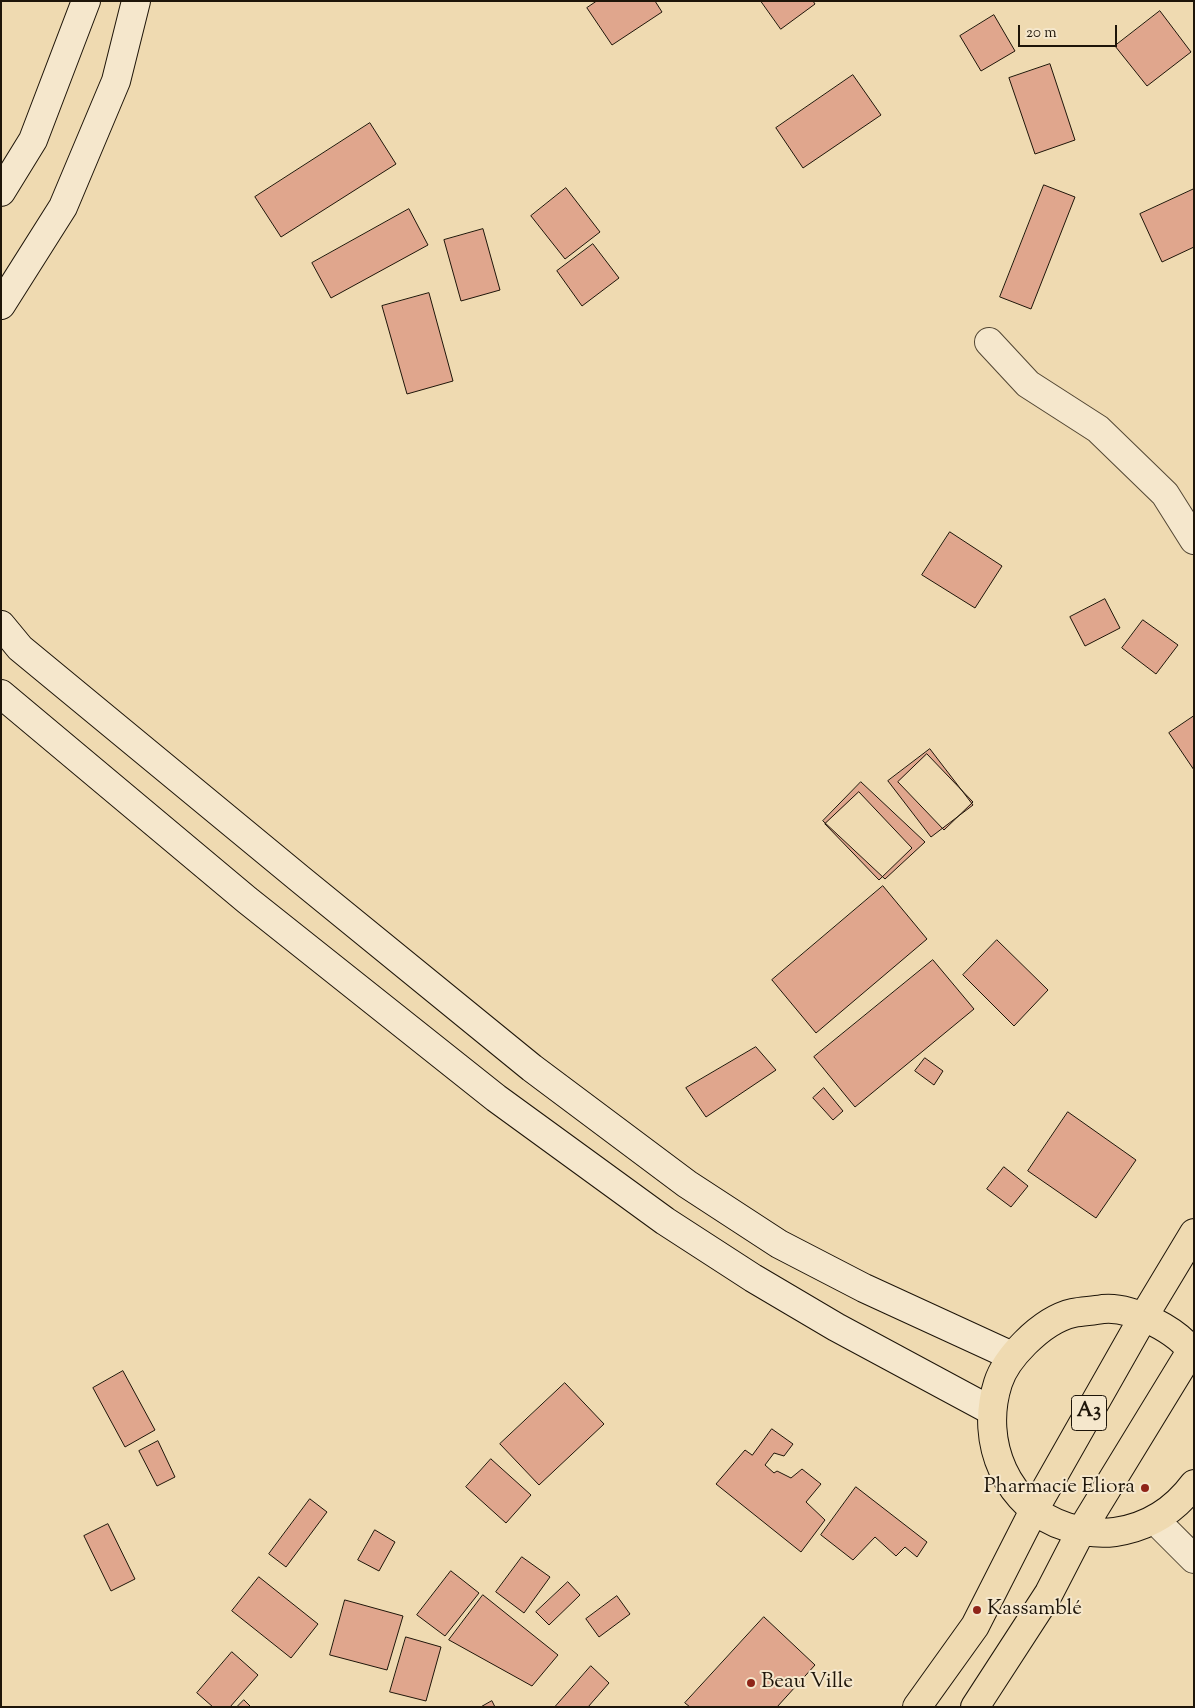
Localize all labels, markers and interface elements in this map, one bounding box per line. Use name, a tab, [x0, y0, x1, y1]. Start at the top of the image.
scale bar	[1020, 15, 1119, 47]
text: 20 m	[1026, 23, 1057, 44]
road number: A3	[1072, 1396, 1106, 1430]
place label: Pharmacie Eliora	[984, 1475, 1135, 1501]
marker: Pharmacie Eliora	[1139, 1482, 1151, 1494]
place label: Kassamblé	[987, 1597, 1082, 1623]
marker: Kassamblé	[971, 1604, 983, 1616]
place label: Beau Ville	[761, 1670, 853, 1696]
marker: Beau Ville	[745, 1677, 757, 1689]

